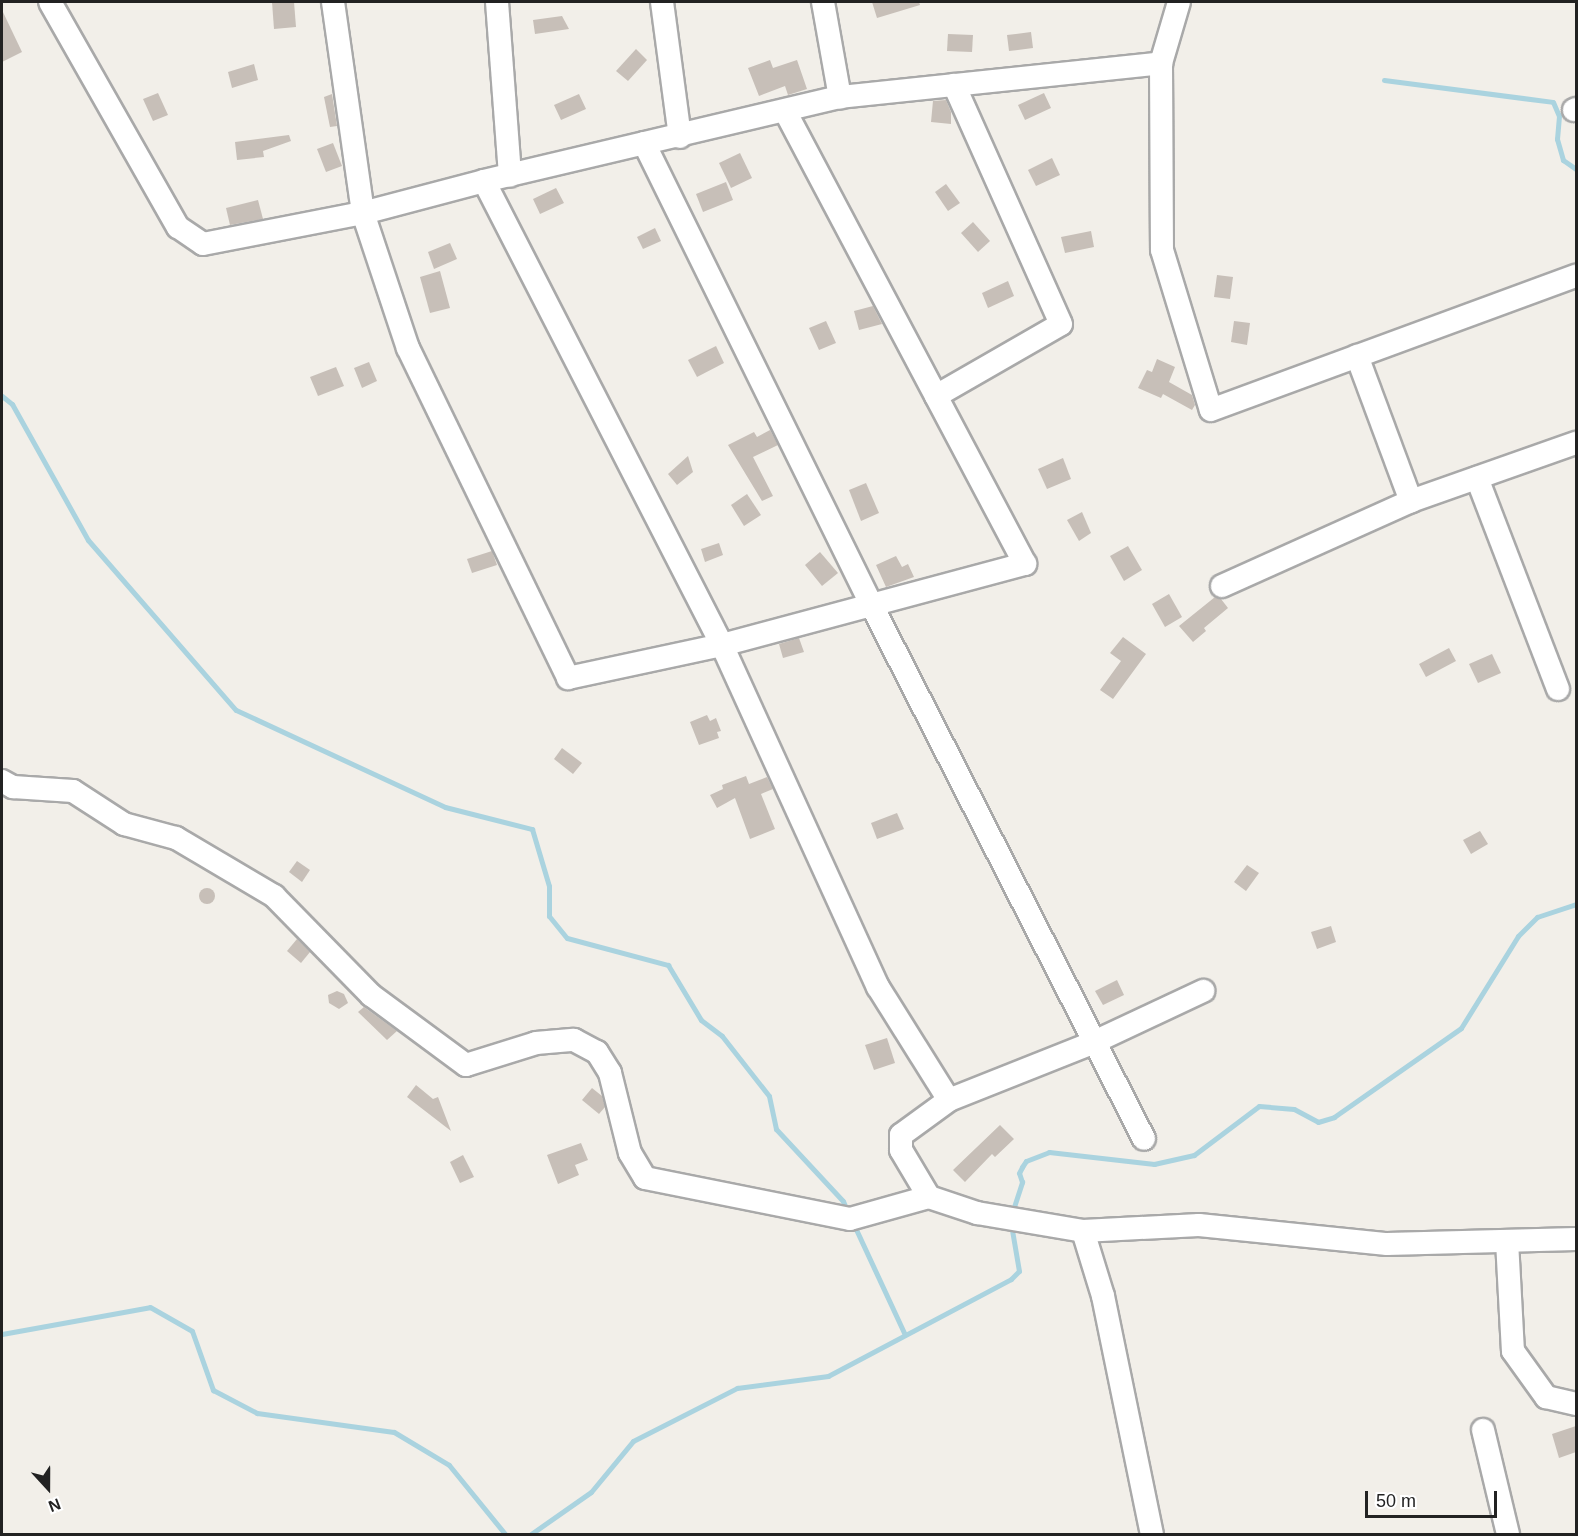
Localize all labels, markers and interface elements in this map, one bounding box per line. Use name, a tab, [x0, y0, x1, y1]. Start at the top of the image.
north arrow	[18, 1458, 78, 1518]
scale bar	[1368, 1479, 1500, 1517]
text: 50 m	[1376, 1491, 1416, 1511]
text: N	[46, 1495, 63, 1515]

